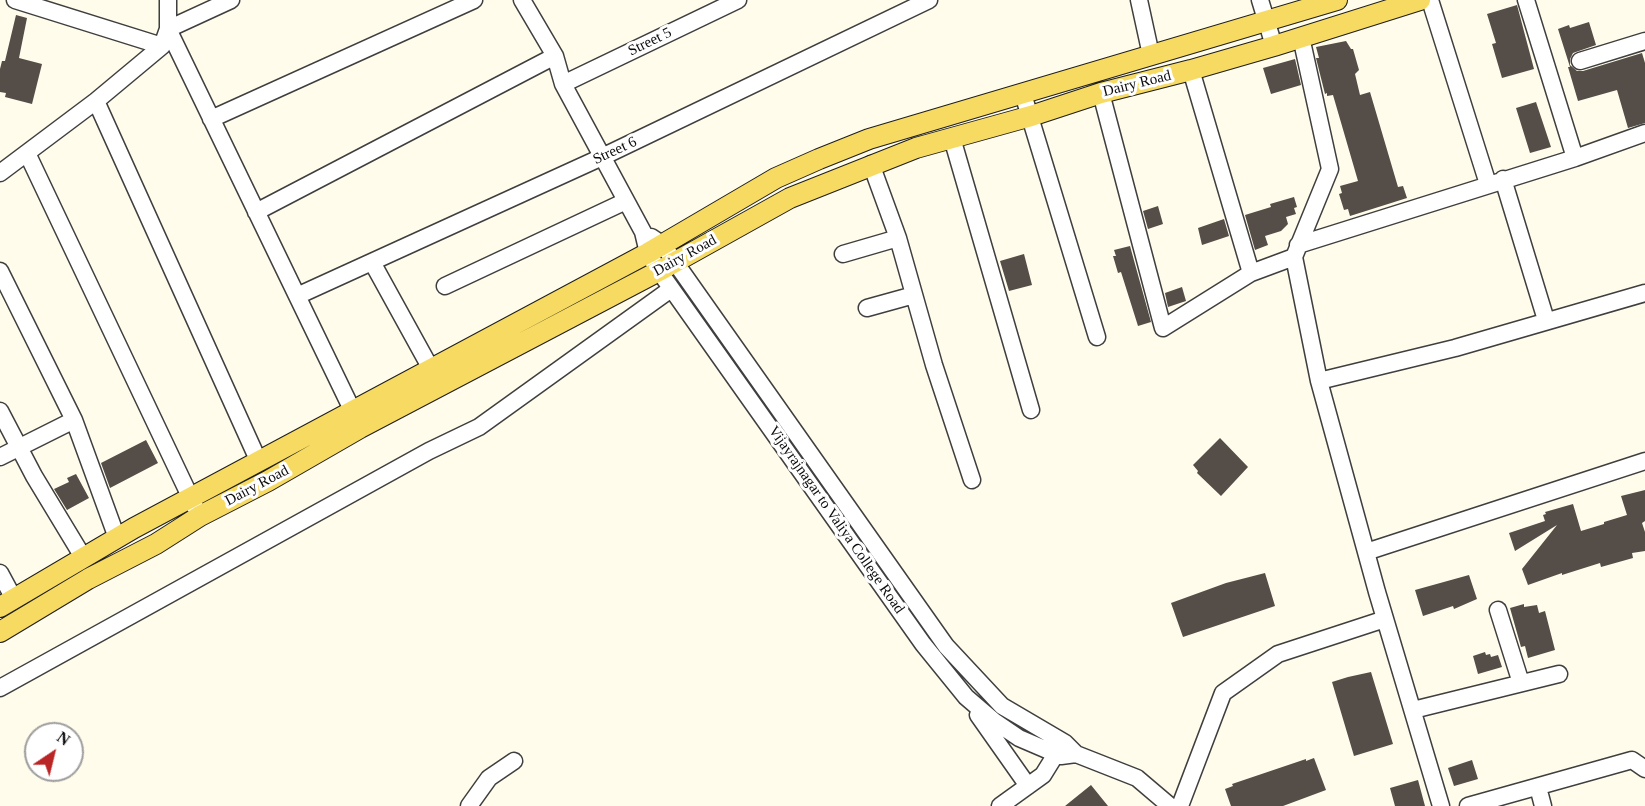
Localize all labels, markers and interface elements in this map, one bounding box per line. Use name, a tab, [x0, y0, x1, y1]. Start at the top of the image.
street label: Street 5	[625, 24, 675, 60]
street label: Dairy Road	[1101, 67, 1173, 101]
street label: Street 6	[590, 133, 640, 169]
street label: Dairy Road	[650, 231, 720, 281]
street label: Vijayrajnagar to Valiya College Road	[764, 423, 908, 617]
street label: Dairy Road	[222, 462, 292, 510]
north arrow	[24, 722, 84, 782]
text: N	[54, 728, 73, 749]

